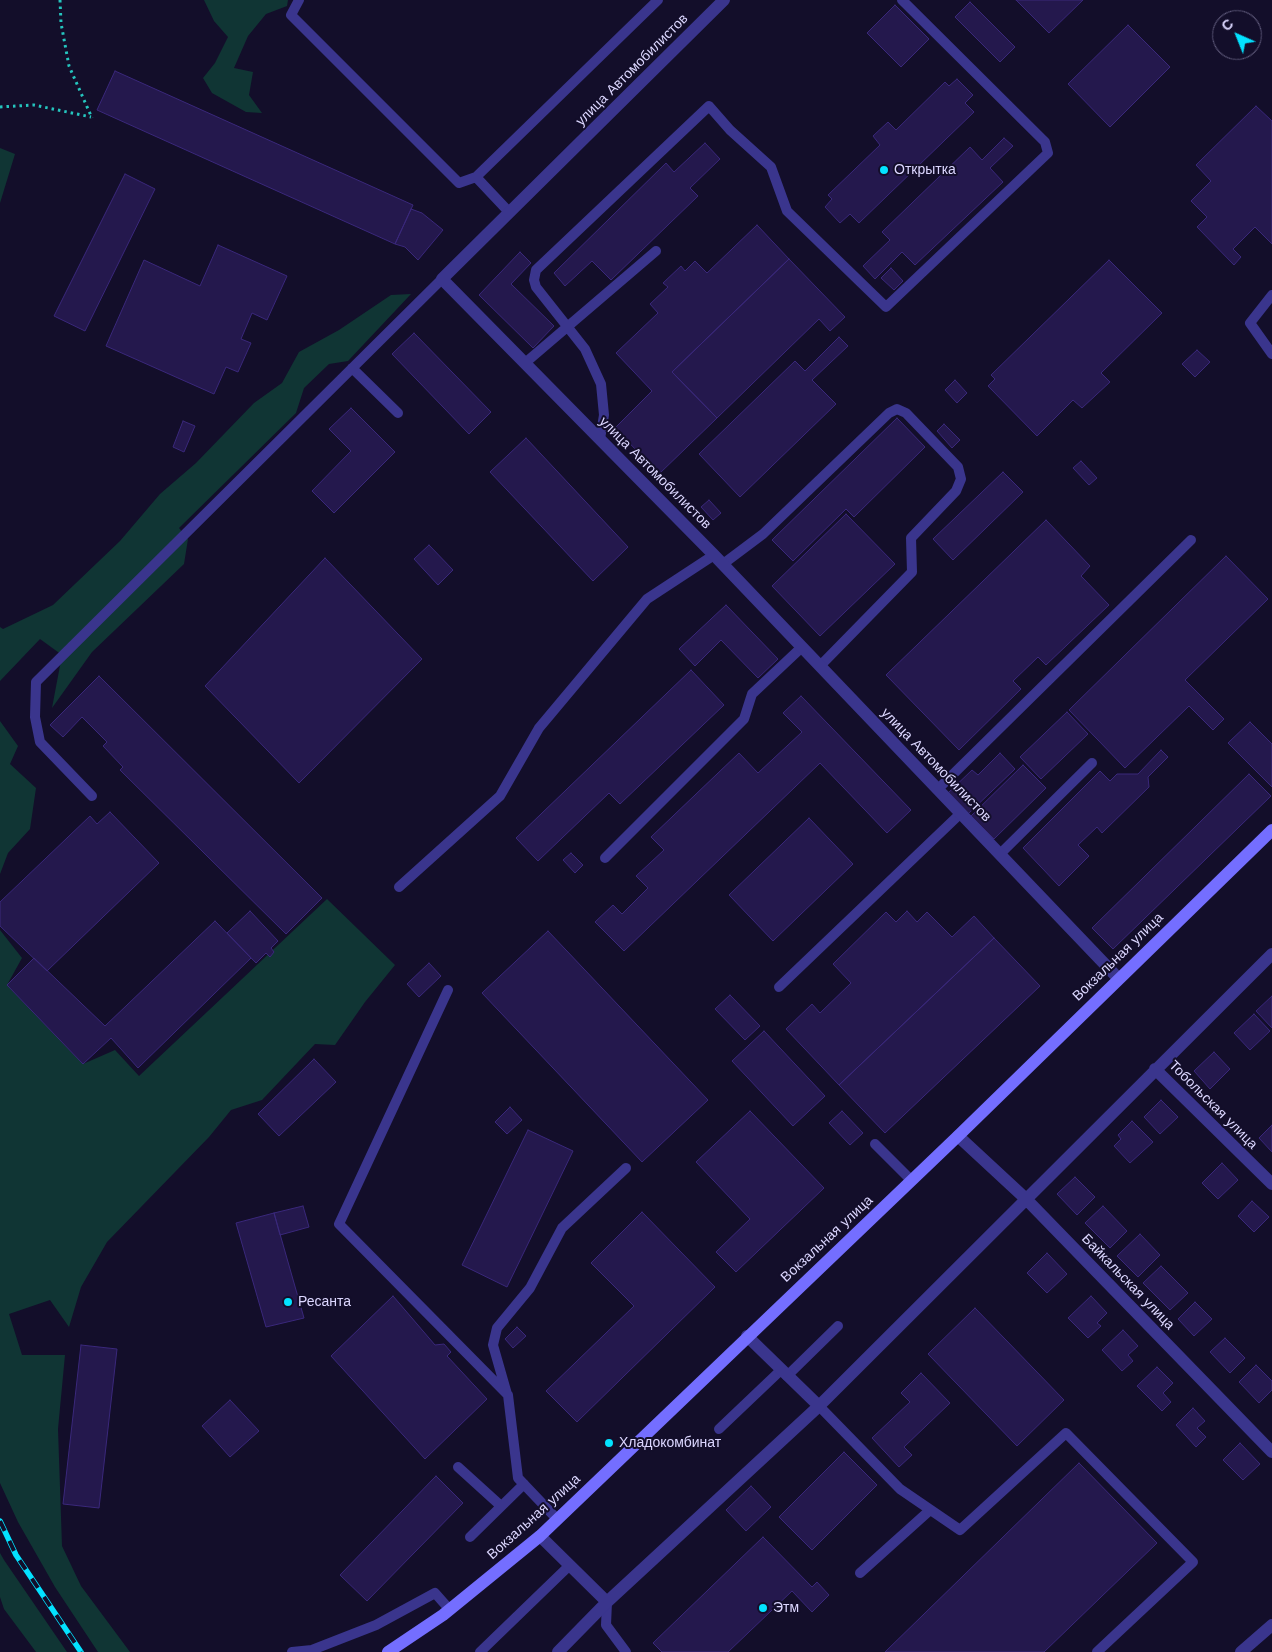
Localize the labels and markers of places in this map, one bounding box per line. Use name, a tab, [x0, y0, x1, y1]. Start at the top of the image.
place label: Открытка	[894, 162, 956, 178]
marker: Открытка	[878, 164, 890, 176]
place label: Ресанта	[298, 1294, 351, 1310]
marker: Ресанта	[282, 1296, 294, 1308]
place label: Хладокомбинат	[619, 1435, 721, 1451]
marker: Хладокомбинат	[603, 1437, 615, 1449]
place label: Этм	[773, 1600, 799, 1616]
marker: Этм	[757, 1602, 769, 1614]

